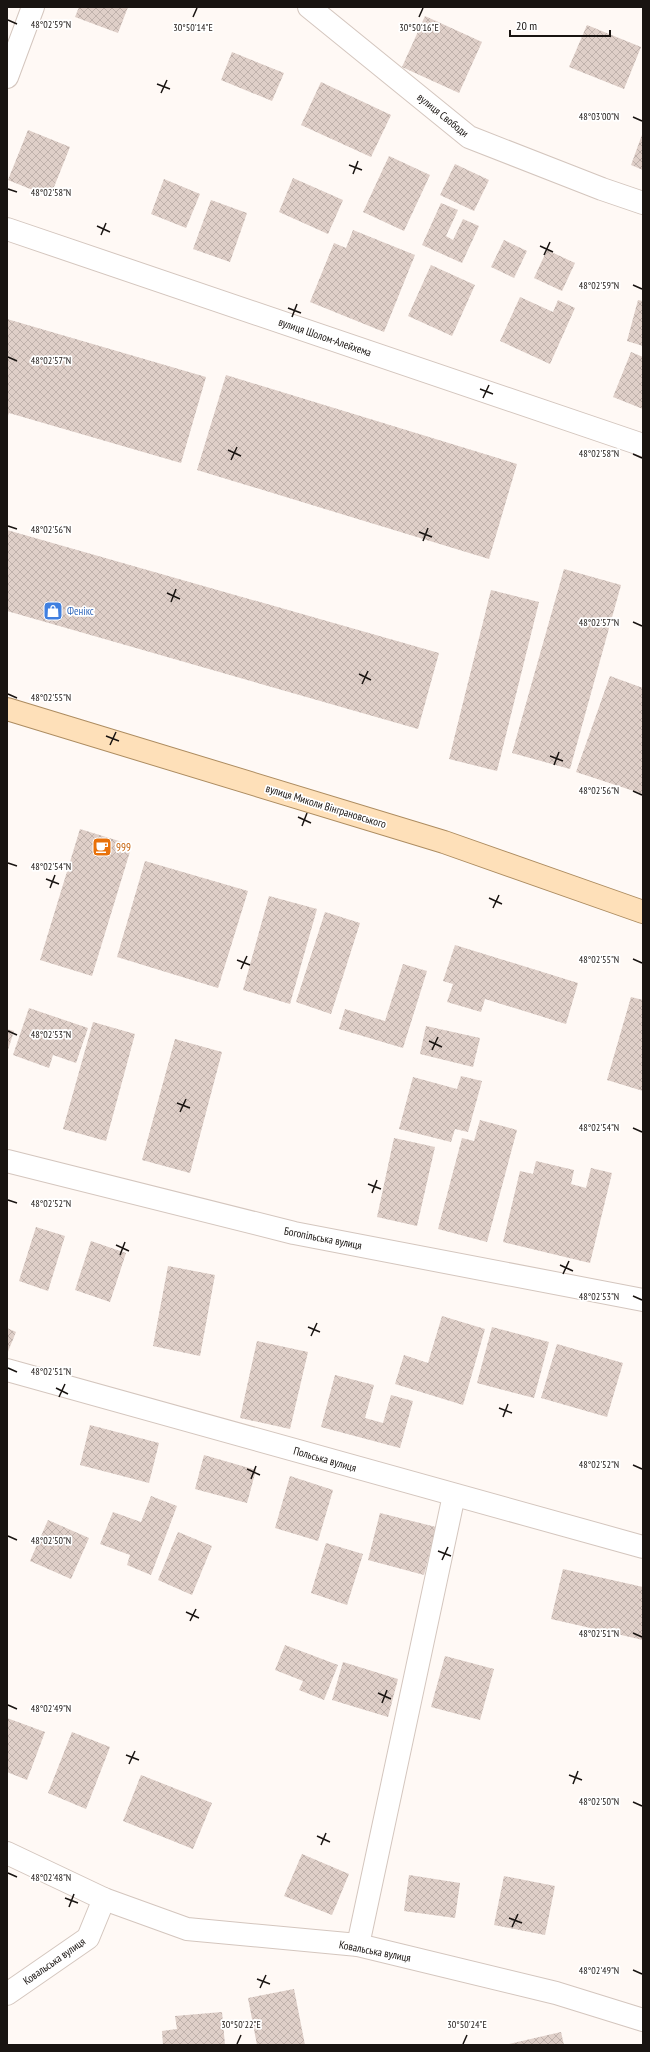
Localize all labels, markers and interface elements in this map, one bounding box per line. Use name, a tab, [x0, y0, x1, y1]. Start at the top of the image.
scale bar	[510, 12, 610, 38]
text: 48°02'59"N	[31, 18, 71, 31]
text: 20 m	[516, 18, 537, 33]
text: 30°50'14"E	[173, 21, 213, 34]
text: 30°50'16"E	[399, 21, 439, 34]
street label: вулиця Свободи	[414, 90, 472, 140]
text: 48°03'00"N	[579, 110, 619, 123]
text: 48°02'58"N	[31, 186, 71, 199]
text: 48°02'59"N	[579, 279, 619, 292]
street label: вулиця Шолом-Алейхема	[277, 315, 373, 359]
text: 48°02'57"N	[31, 354, 71, 367]
text: 48°02'58"N	[579, 447, 619, 460]
text: 48°02'56"N	[31, 523, 71, 536]
shop icon: Фенікс	[42, 600, 64, 622]
place label: Фенікс	[67, 604, 94, 618]
text: 48°02'57"N	[579, 616, 619, 629]
text: 48°02'55"N	[31, 691, 71, 704]
street label: вулиця Миколи Вінграновського	[264, 781, 388, 831]
text: 48°02'56"N	[579, 784, 619, 797]
cafe icon: 999	[91, 836, 113, 858]
place label: 999	[116, 840, 131, 854]
text: 48°02'54"N	[31, 860, 71, 873]
text: 48°02'55"N	[579, 953, 619, 966]
text: 48°02'53"N	[31, 1028, 71, 1041]
text: 48°02'54"N	[579, 1121, 619, 1134]
text: 48°02'52"N	[31, 1197, 71, 1210]
street label: Богопільська вулиця	[283, 1224, 363, 1252]
text: 48°02'53"N	[579, 1290, 619, 1303]
text: 48°02'51"N	[31, 1365, 71, 1378]
street label: Польська вулиця	[292, 1443, 358, 1475]
text: 48°02'52"N	[579, 1458, 619, 1471]
text: 48°02'50"N	[31, 1534, 71, 1547]
text: 48°02'51"N	[579, 1627, 619, 1640]
text: 48°02'49"N	[31, 1702, 71, 1715]
text: 48°02'50"N	[579, 1795, 619, 1808]
text: 48°02'48"N	[31, 1871, 71, 1884]
street label: Ковальська вулиця	[20, 1934, 88, 1988]
street label: Ковальська вулиця	[338, 1937, 412, 1965]
text: 48°02'49"N	[579, 1964, 619, 1977]
text: 30°50'22"E	[221, 2018, 261, 2031]
text: 30°50'24"E	[447, 2018, 487, 2031]

